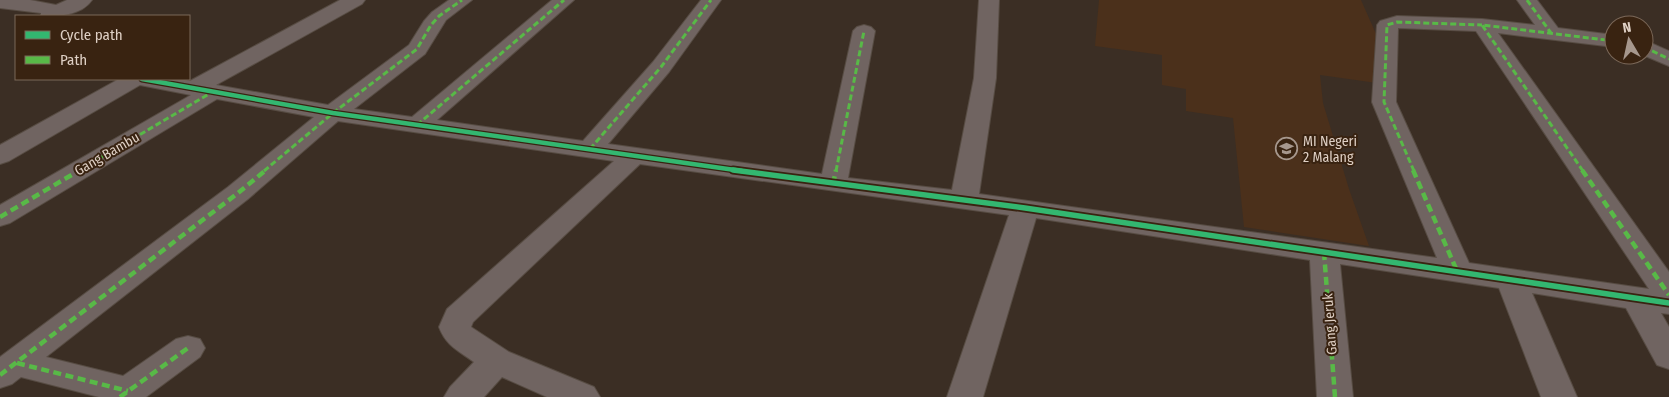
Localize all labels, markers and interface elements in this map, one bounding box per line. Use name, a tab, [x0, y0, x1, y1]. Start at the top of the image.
legend	[15, 15, 190, 80]
north arrow	[1604, 15, 1654, 65]
text: N	[1622, 19, 1633, 37]
text: Cycle path	[60, 26, 123, 44]
text: Path	[60, 51, 87, 69]
street label: Gang Bambu	[71, 129, 143, 179]
place label: MI Negeri 2 Malang	[1303, 133, 1357, 166]
school or university icon: MI Negeri 2 Malang	[1275, 137, 1299, 161]
street label: Gang Jeruk	[1319, 292, 1341, 355]

